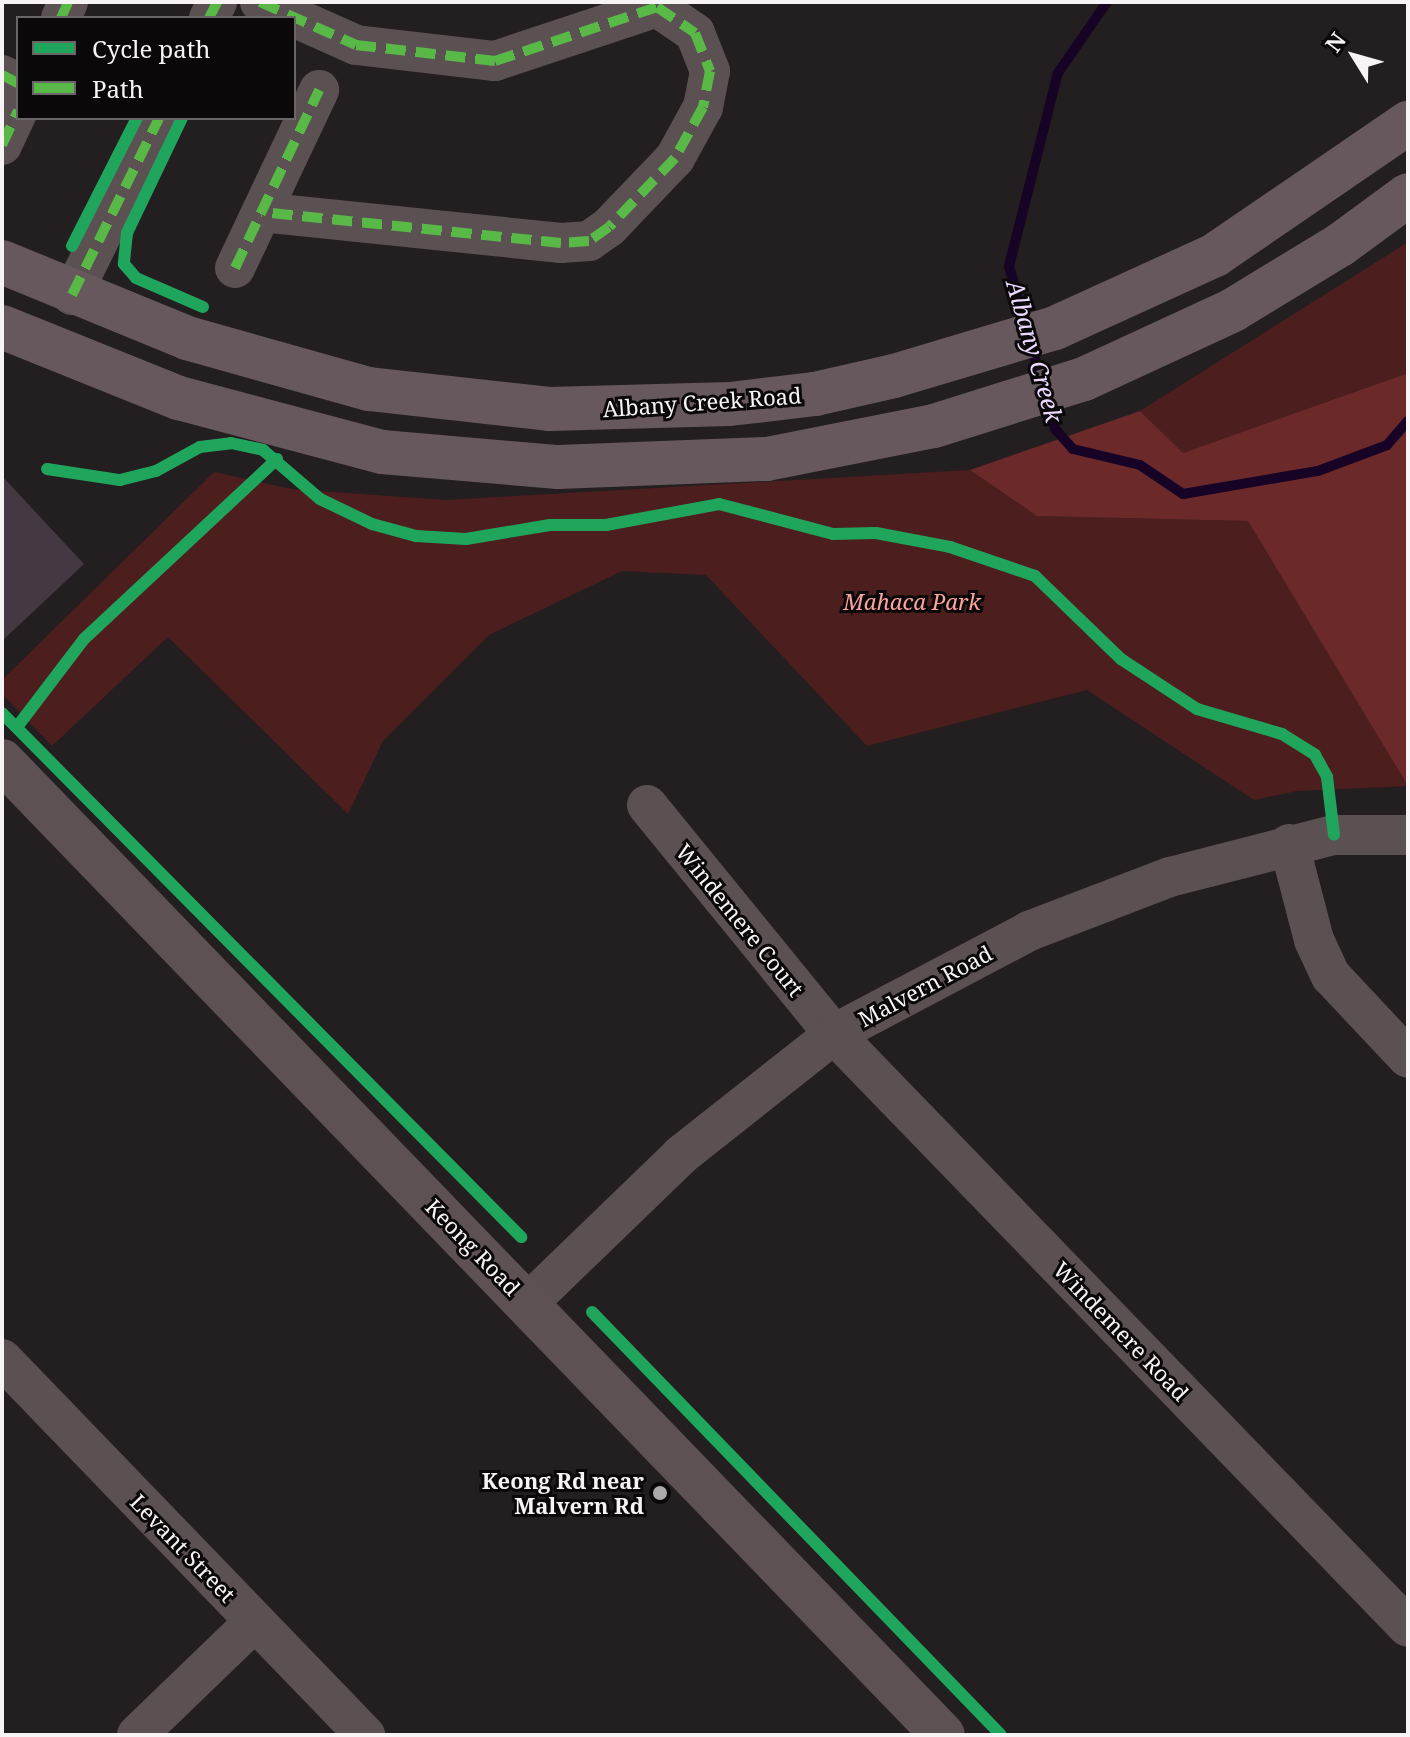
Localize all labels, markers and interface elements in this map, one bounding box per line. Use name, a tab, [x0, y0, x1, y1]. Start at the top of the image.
legend	[16, 16, 296, 120]
north arrow	[1314, 16, 1394, 96]
text: N	[1318, 26, 1352, 58]
text: Cycle path	[92, 32, 211, 65]
text: Path	[92, 72, 144, 105]
water label: Albany Creek	[1001, 276, 1069, 426]
street label: Albany Creek Road	[602, 382, 802, 422]
park label: Mahaca Park	[843, 589, 981, 615]
street label: Windemere Court	[671, 839, 809, 1001]
street label: Malvern Road	[854, 940, 996, 1032]
street label: Keong Road	[420, 1193, 526, 1301]
street label: Windemere Road	[1048, 1256, 1194, 1406]
place label: Keong Rd near Malvern Rd	[482, 1467, 644, 1518]
marker: Keong Rd near Malvern Rd	[651, 1484, 669, 1502]
street label: Levant Street	[125, 1489, 241, 1607]

